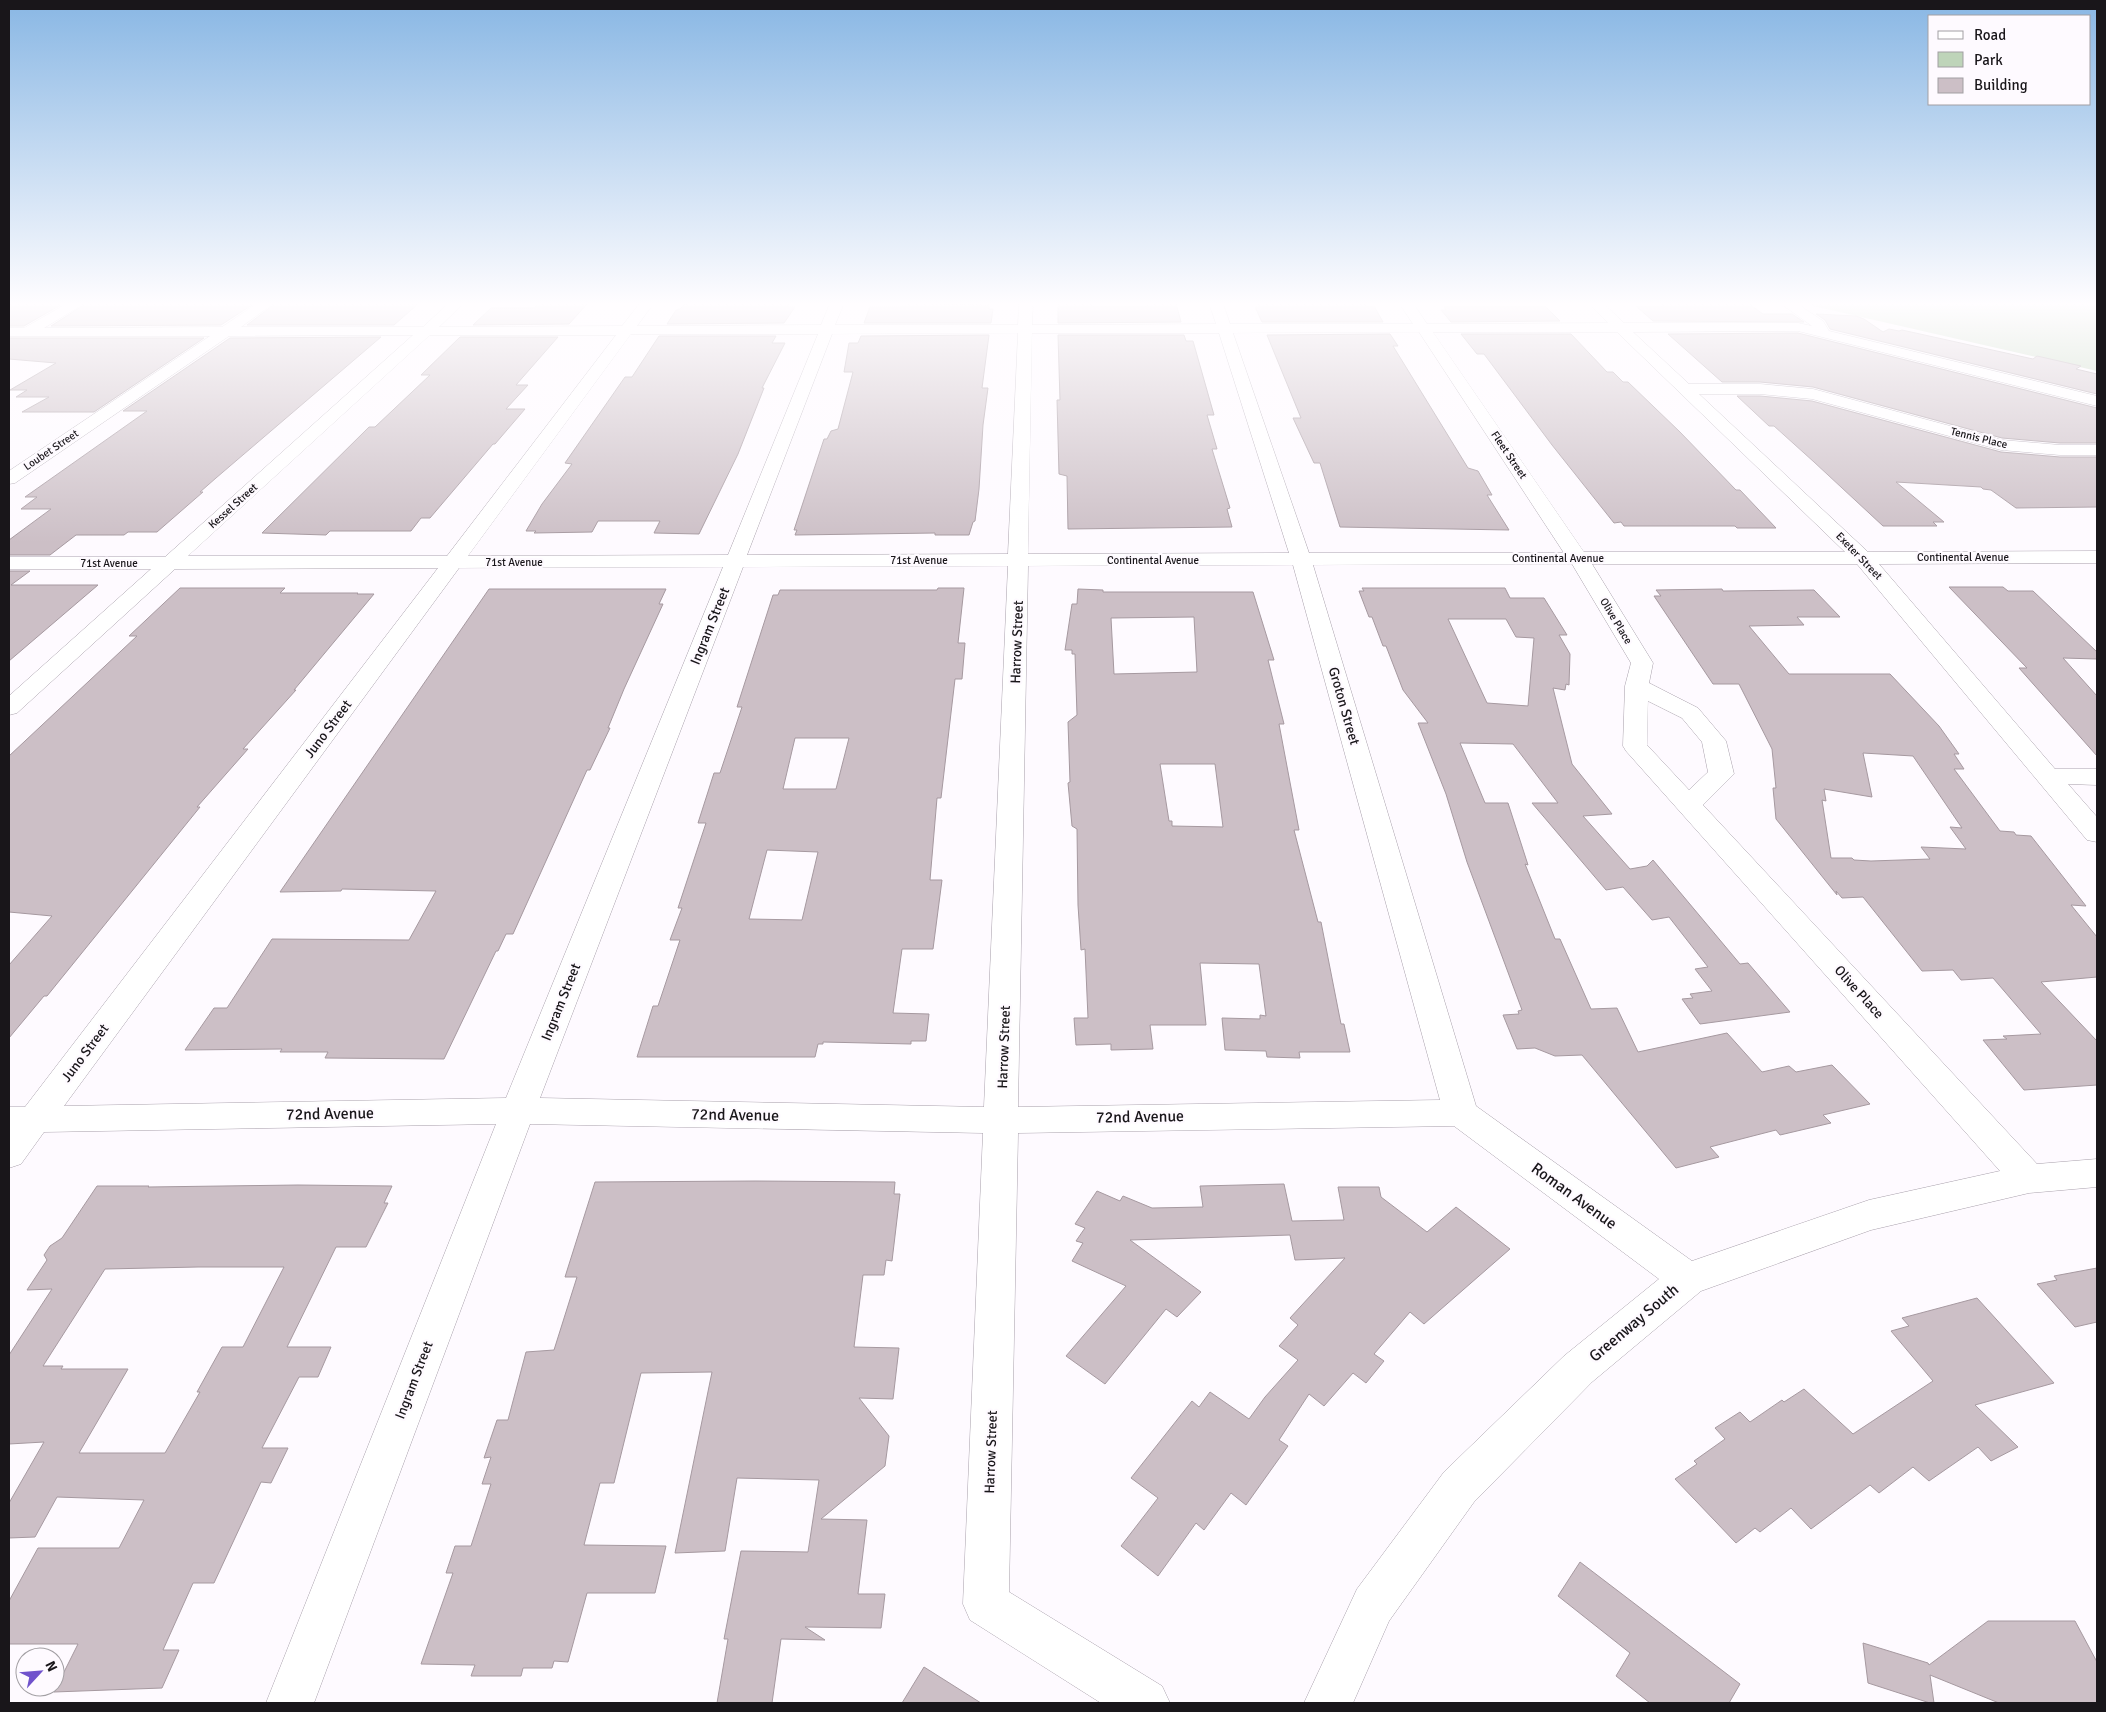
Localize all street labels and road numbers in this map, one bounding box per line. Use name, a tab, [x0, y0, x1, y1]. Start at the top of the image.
street label: Tennis Place	[1949, 425, 2009, 451]
street label: Loubet Street	[21, 427, 81, 473]
street label: Fleet Street	[1488, 429, 1530, 481]
street label: Kessel Street	[206, 481, 260, 531]
street label: Exeter Street	[1833, 530, 1885, 583]
street label: Continental Avenue	[1917, 551, 2009, 564]
street label: Continental Avenue	[1512, 552, 1604, 565]
street label: 71st Avenue	[890, 554, 948, 567]
street label: Continental Avenue	[1107, 554, 1199, 567]
street label: 71st Avenue	[485, 556, 543, 569]
street label: 71st Avenue	[80, 557, 138, 570]
street label: Ingram Street	[687, 585, 733, 667]
street label: Olive Place	[1597, 595, 1635, 647]
street label: Harrow Street	[1007, 600, 1027, 684]
street label: Groton Street	[1325, 665, 1363, 747]
street label: Juno Street	[301, 696, 355, 761]
street label: Ingram Street	[538, 961, 584, 1043]
street label: Olive Place	[1831, 962, 1887, 1022]
street label: Harrow Street	[994, 1005, 1014, 1089]
street label: Juno Street	[58, 1020, 112, 1085]
street label: 72nd Avenue	[286, 1103, 374, 1125]
street label: 72nd Avenue	[691, 1104, 779, 1126]
street label: 72nd Avenue	[1096, 1106, 1184, 1128]
street label: Roman Avenue	[1527, 1158, 1621, 1234]
street label: Greenway South	[1585, 1280, 1683, 1366]
street label: Ingram Street	[391, 1339, 437, 1421]
street label: Harrow Street	[981, 1410, 1001, 1494]

